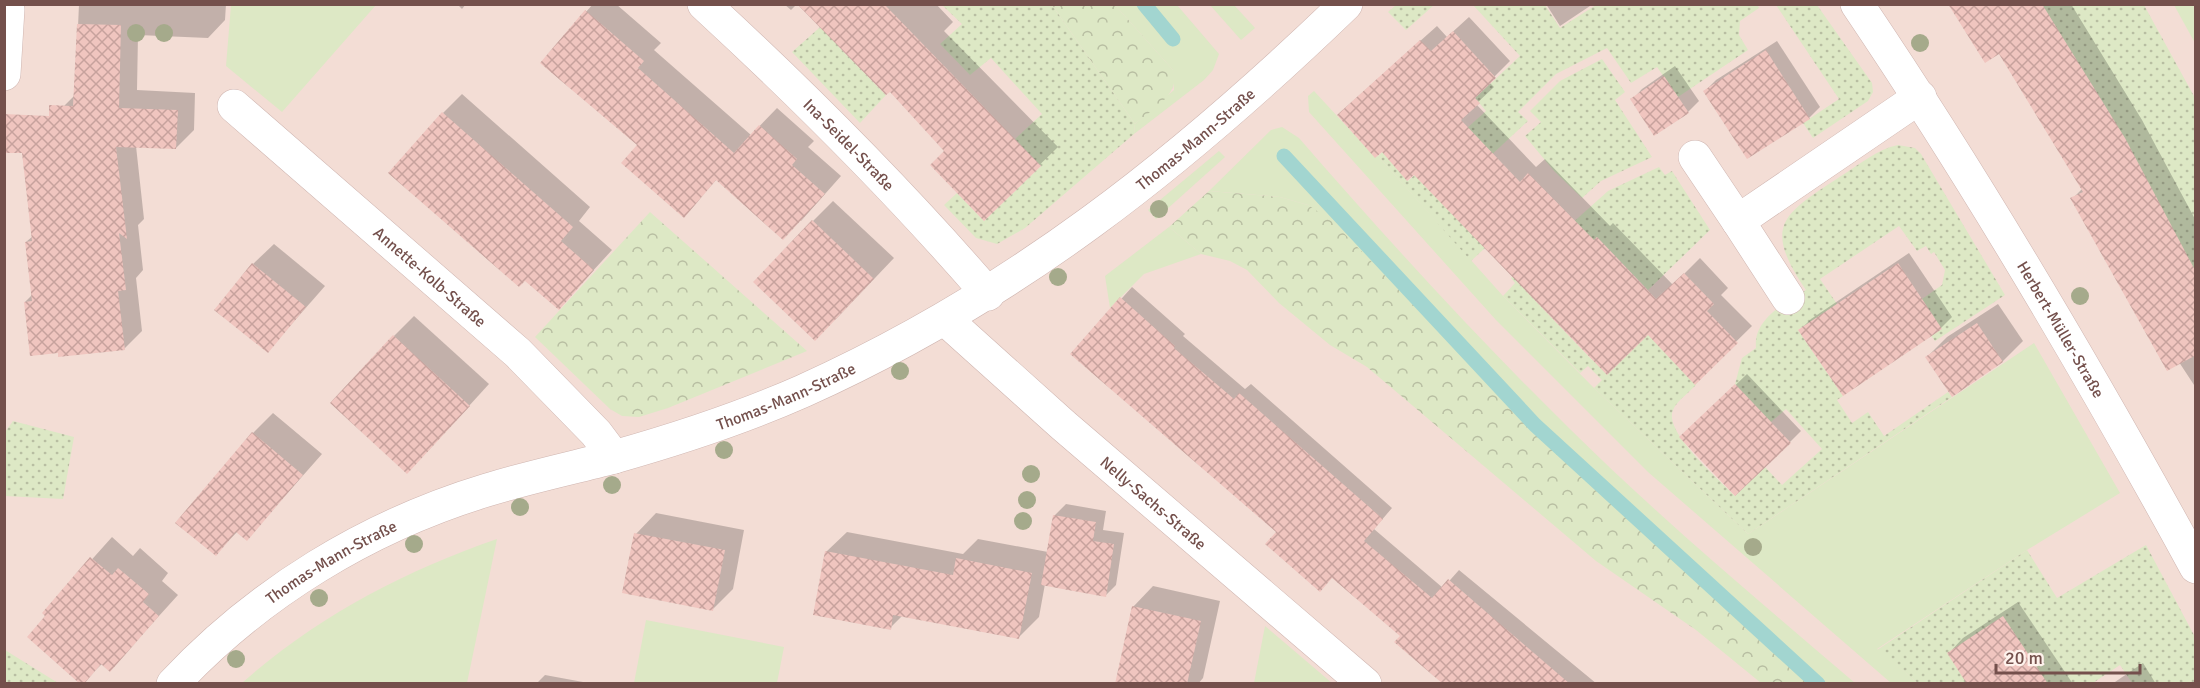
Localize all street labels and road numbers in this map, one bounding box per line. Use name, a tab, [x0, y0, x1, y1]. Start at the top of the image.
street label: Thomas-Mann-Straße	[1133, 84, 1260, 195]
street label: Ina-Seidel-Straße	[799, 95, 898, 195]
street label: Annette-Kolb-Straße	[369, 223, 490, 332]
street label: Herbert-Müller-Straße	[2012, 258, 2108, 402]
street label: Thomas-Mann-Straße	[714, 359, 859, 435]
street label: Nelly-Sachs-Straße	[1096, 452, 1210, 554]
street label: Thomas-Mann-Straße	[262, 516, 400, 609]

